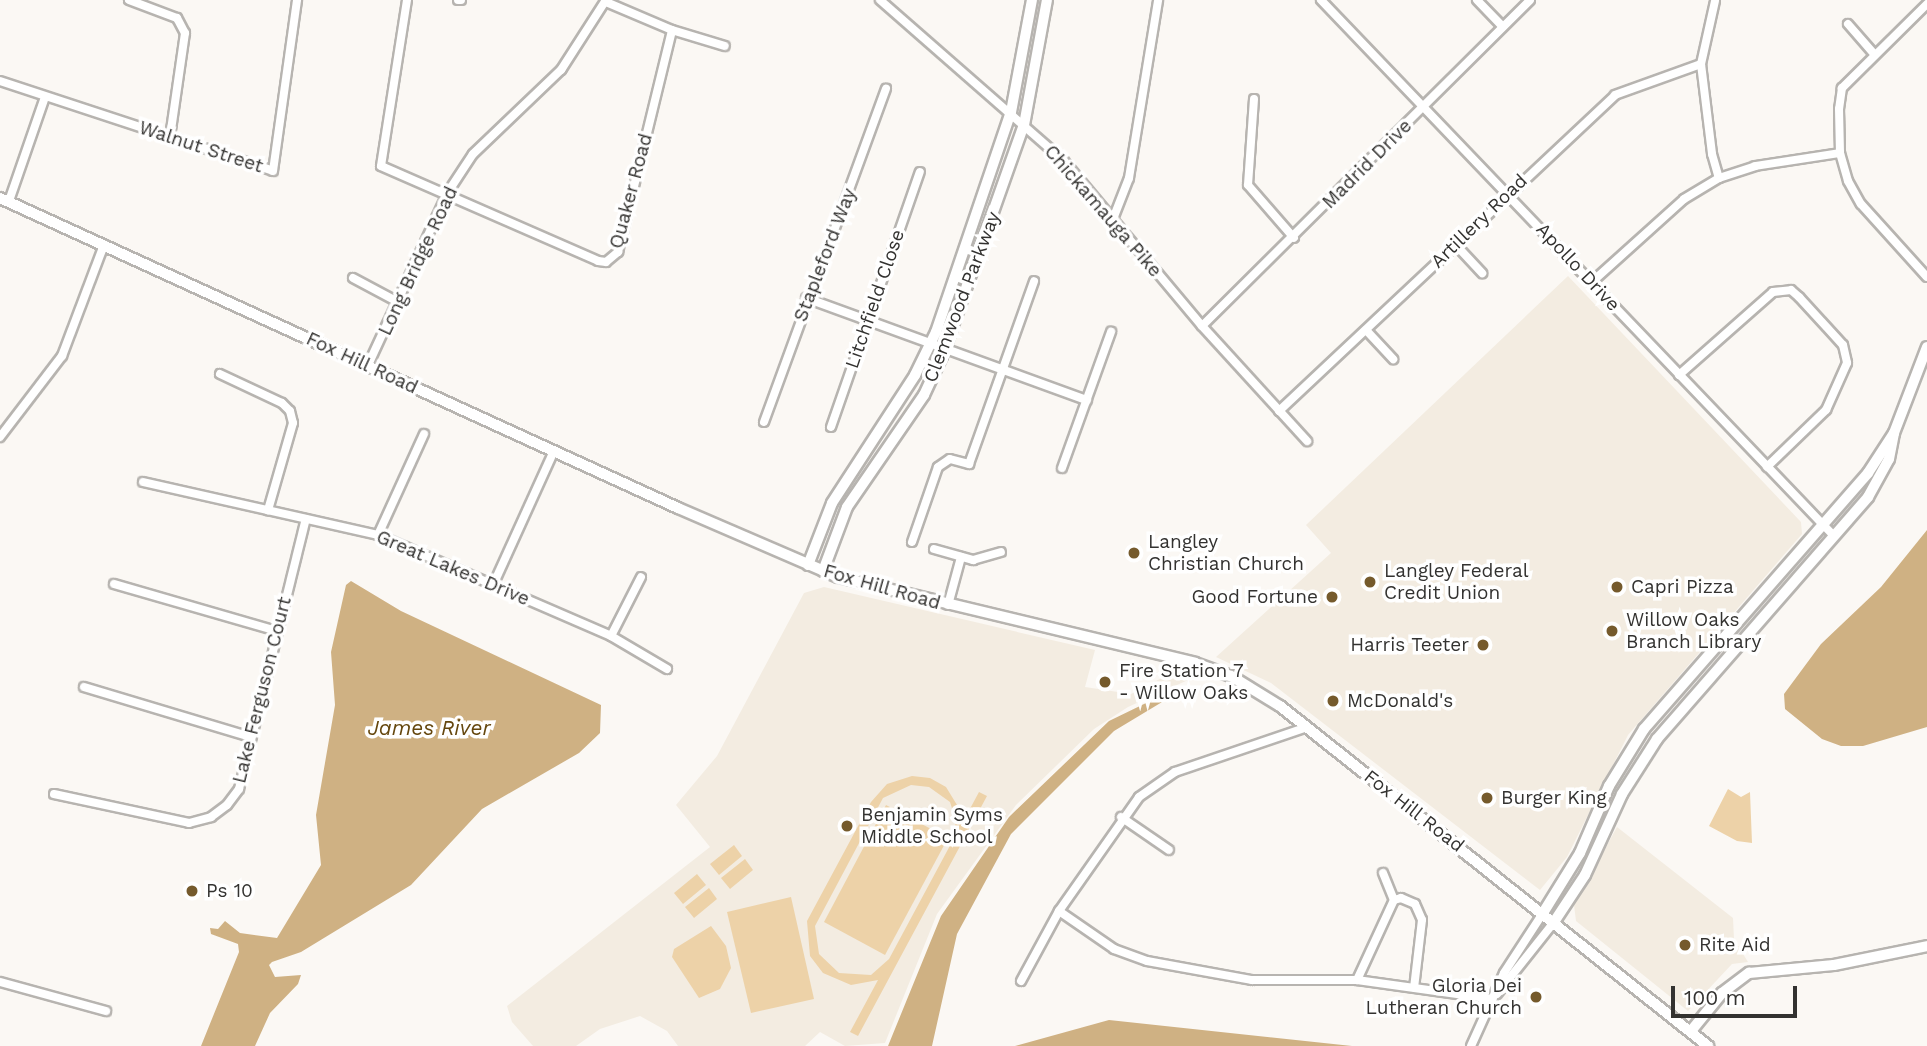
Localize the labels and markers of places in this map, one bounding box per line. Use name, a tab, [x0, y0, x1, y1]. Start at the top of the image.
place label: Langley Christian Church	[1148, 531, 1304, 575]
marker: Langley Christian Church	[1126, 545, 1142, 561]
place label: Langley Federal Credit Union	[1384, 560, 1529, 604]
marker: Langley Federal Credit Union	[1362, 574, 1378, 590]
place label: Capri Pizza	[1631, 576, 1734, 598]
marker: Capri Pizza	[1609, 579, 1625, 595]
place label: Good Fortune	[1192, 586, 1318, 608]
marker: Good Fortune	[1324, 589, 1340, 605]
place label: Willow Oaks Branch Library	[1626, 609, 1761, 653]
marker: Willow Oaks Branch Library	[1604, 623, 1620, 639]
place label: Harris Teeter	[1350, 634, 1469, 656]
marker: Harris Teeter	[1475, 637, 1491, 653]
place label: Fire Station 7 - Willow Oaks	[1119, 660, 1249, 704]
marker: Fire Station 7 - Willow Oaks	[1097, 674, 1113, 690]
place label: McDonald's	[1347, 690, 1453, 712]
marker: McDonald's	[1325, 693, 1341, 709]
place label: Burger King	[1501, 787, 1607, 809]
marker: Burger King	[1479, 790, 1495, 806]
place label: Benjamin Syms Middle School	[861, 804, 1003, 848]
marker: Benjamin Syms Middle School	[839, 818, 855, 834]
place label: Ps 10	[206, 880, 253, 902]
marker: Ps 10	[184, 883, 200, 899]
place label: Rite Aid	[1699, 934, 1772, 956]
marker: Rite Aid	[1677, 937, 1693, 953]
place label: Gloria Dei Lutheran Church	[1366, 975, 1522, 1019]
marker: Gloria Dei Lutheran Church	[1528, 989, 1544, 1005]

